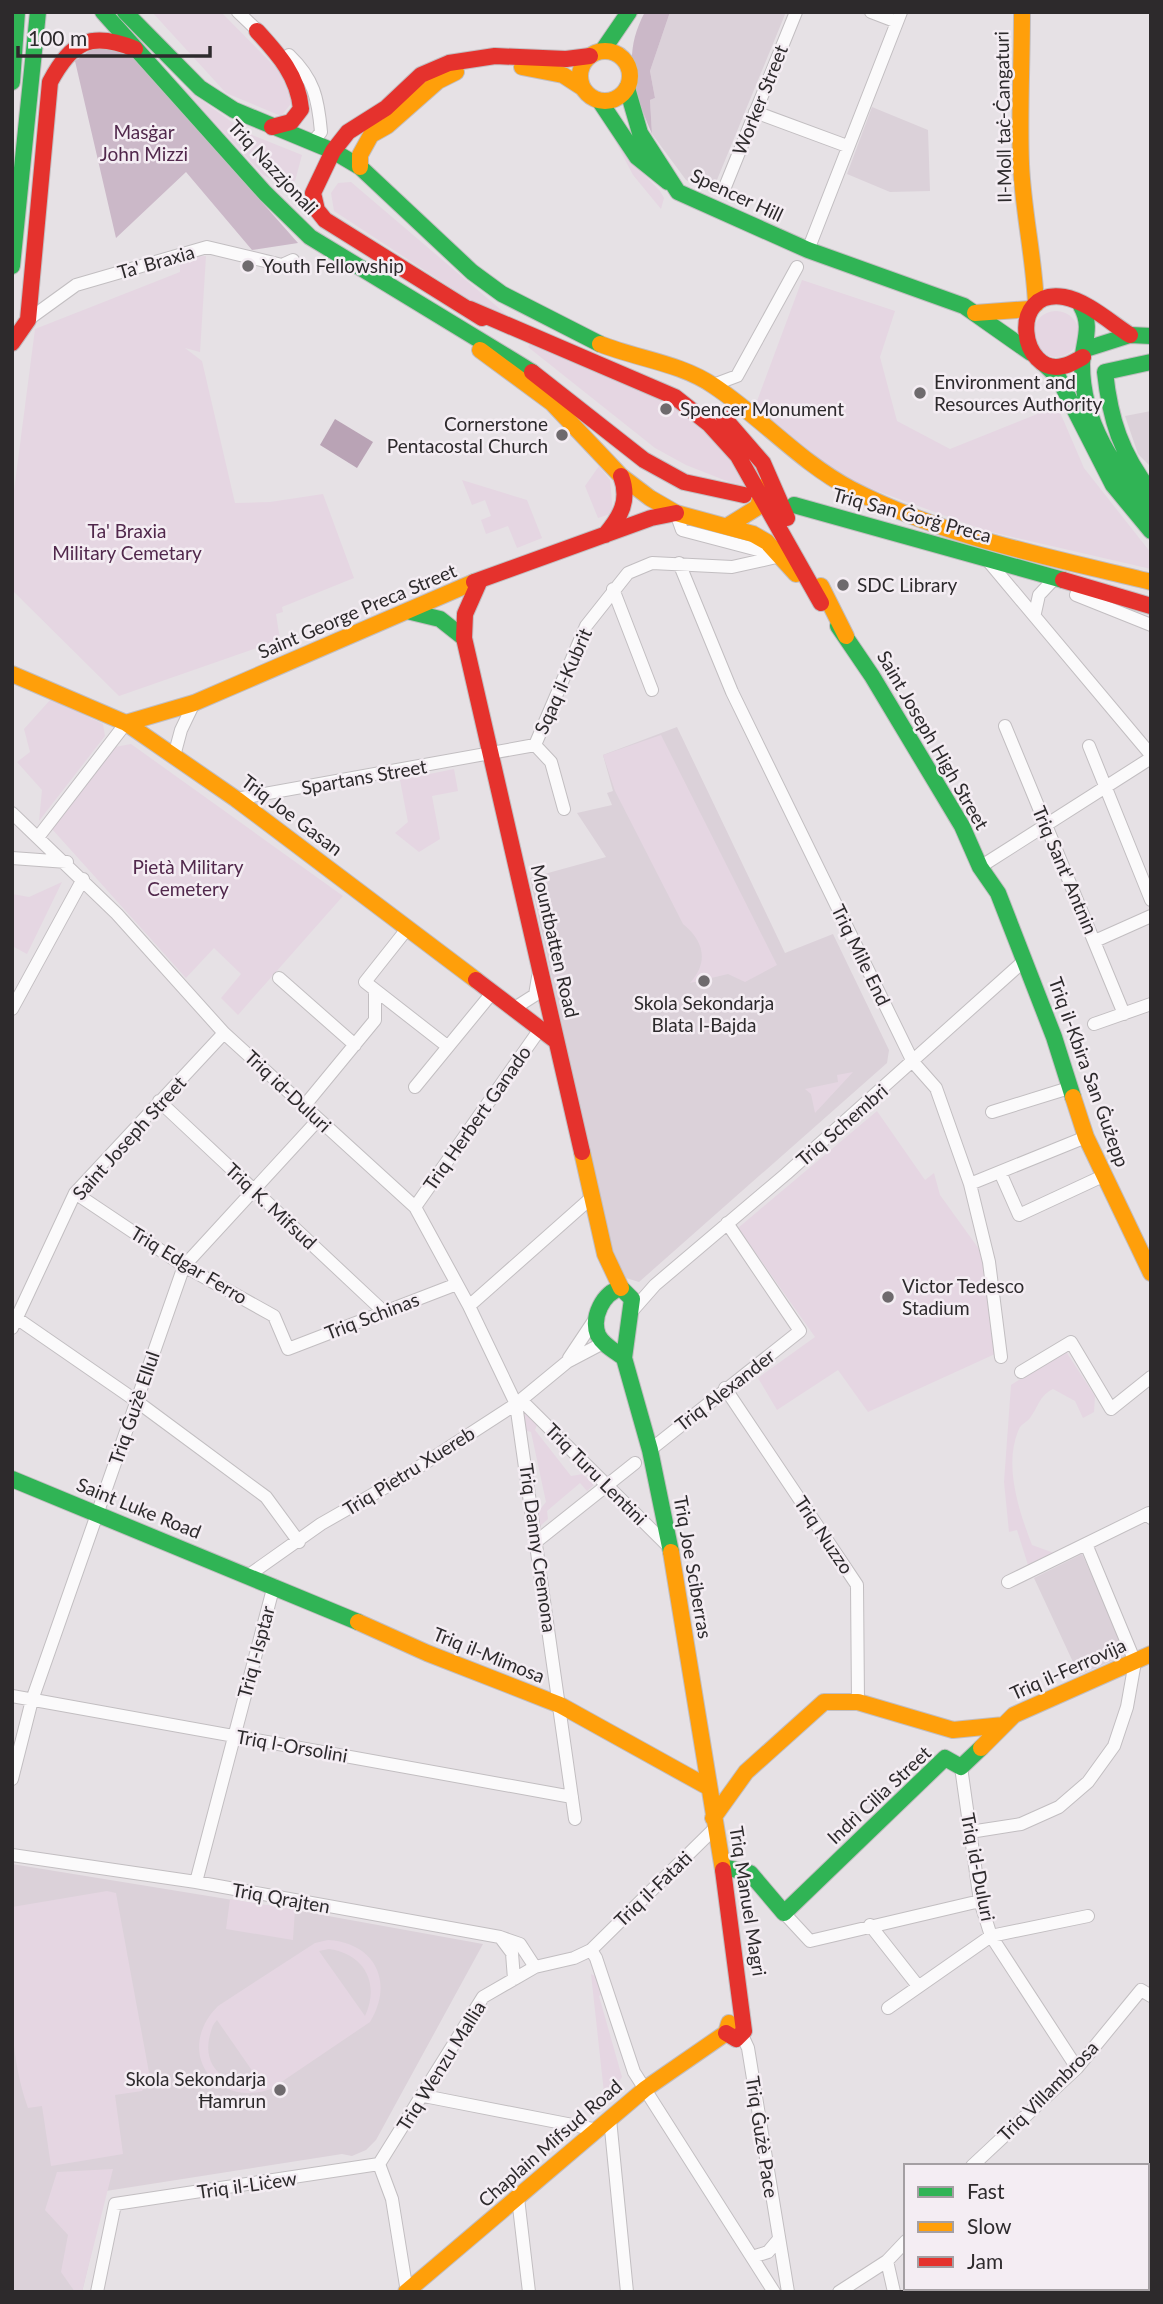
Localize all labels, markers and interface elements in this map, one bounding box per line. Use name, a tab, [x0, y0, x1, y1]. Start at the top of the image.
scale bar	[18, 14, 210, 58]
text: 100 m	[28, 25, 87, 50]
street label: Il-Moll taċ-Ċangaturi	[990, 31, 1015, 203]
street label: Worker Street	[727, 41, 792, 158]
street label: Triq Nazzjonali	[224, 114, 323, 219]
park label: Masġar John Mizzi	[100, 120, 188, 165]
street label: Spencer Hill	[687, 163, 787, 226]
street label: Ta' Braxia	[115, 240, 197, 283]
place label: Youth Fellowship	[262, 254, 404, 277]
marker: Youth Fellowship	[240, 258, 256, 274]
place label: Environment and Resources Authority	[934, 370, 1103, 415]
marker: Environment and Resources Authority	[912, 385, 928, 401]
place label: Spencer Monument	[680, 397, 844, 420]
marker: Spencer Monument	[658, 401, 674, 417]
place label: Cornerstone Pentacostal Church	[387, 412, 548, 457]
marker: Cornerstone Pentacostal Church	[554, 427, 570, 443]
street label: Triq San Ġorġ Preca	[830, 482, 994, 547]
park label: Ta' Braxia Military Cemetary	[52, 519, 202, 564]
street label: Saint George Preca Street	[254, 558, 460, 663]
place label: SDC Library	[857, 573, 957, 596]
marker: SDC Library	[835, 577, 851, 593]
street label: Sqaq il-Kubrit	[529, 624, 596, 737]
street label: Saint Joseph High Street	[873, 646, 994, 834]
street label: Spartans Street	[299, 754, 429, 799]
street label: Triq Joe Gasan	[237, 769, 347, 860]
street label: Triq Sant' Antnin	[1028, 802, 1103, 937]
park label: Pietà Military Cemetery	[132, 855, 244, 900]
street label: Mountbatten Road	[527, 862, 584, 1020]
street label: Triq Mile End	[827, 901, 896, 1009]
marker: Skola Sekondarja Blata l-Bajda	[696, 973, 712, 989]
street label: Triq il-Kbira San Ġużepp	[1044, 974, 1135, 1170]
place label: Skola Sekondarja Blata l-Bajda	[634, 991, 774, 1036]
street label: Triq Herbert Ganado	[418, 1041, 535, 1194]
street label: Triq id-Duluri	[240, 1045, 336, 1136]
street label: Saint Joseph Street	[67, 1071, 190, 1204]
street label: Triq Schembri	[791, 1079, 892, 1171]
street label: Triq K. Mifsud	[221, 1158, 322, 1254]
street label: Triq Edgar Ferro	[127, 1221, 252, 1308]
place label: Victor Tedesco Stadium	[902, 1274, 1024, 1319]
street label: Triq Schinas	[322, 1287, 422, 1344]
marker: Victor Tedesco Stadium	[880, 1289, 896, 1305]
street label: Triq Alexander	[670, 1344, 779, 1436]
street label: Triq Ġużè Ellul	[103, 1348, 164, 1468]
street label: Triq Turu Lentini	[541, 1418, 652, 1529]
street label: Triq Pietru Xuereb	[339, 1421, 479, 1520]
street label: Triq Danny Cremona	[515, 1462, 562, 1634]
street label: Saint Luke Road	[74, 1472, 205, 1543]
street label: Triq Nuzzo	[790, 1491, 859, 1578]
street label: Triq Joe Sciberras	[670, 1494, 717, 1640]
street label: Triq l-Isptar	[232, 1603, 279, 1701]
street label: Triq il-Mimosa	[430, 1622, 548, 1687]
street label: Triq il-Ferrovija	[1006, 1633, 1129, 1704]
street label: Triq l-Orsolini	[235, 1724, 350, 1767]
street label: Indrì Cilia Street	[822, 1741, 935, 1849]
street label: Triq id-Duluri	[957, 1811, 1000, 1923]
street label: Triq Manuel Magri	[725, 1824, 772, 1978]
street label: Triq il-Fatati	[609, 1846, 696, 1931]
street label: Triq Qrajten	[230, 1878, 332, 1917]
street label: Triq Wenzu Mallia	[391, 1997, 490, 2135]
street label: Triq Villambrosa	[993, 2036, 1103, 2146]
place label: Skola Sekondarja Ħamrun	[125, 2067, 266, 2112]
street label: Chaplain Mifsud Road	[473, 2074, 626, 2211]
street label: Triq Ġużè Pace	[741, 2074, 783, 2200]
marker: Skola Sekondarja Ħamrun	[272, 2082, 288, 2098]
legend	[904, 2164, 1149, 2290]
street label: Triq il-Liċew	[196, 2166, 298, 2203]
text: Fast	[967, 2178, 1005, 2203]
text: Slow	[967, 2213, 1012, 2238]
text: Jam	[967, 2248, 1003, 2273]

